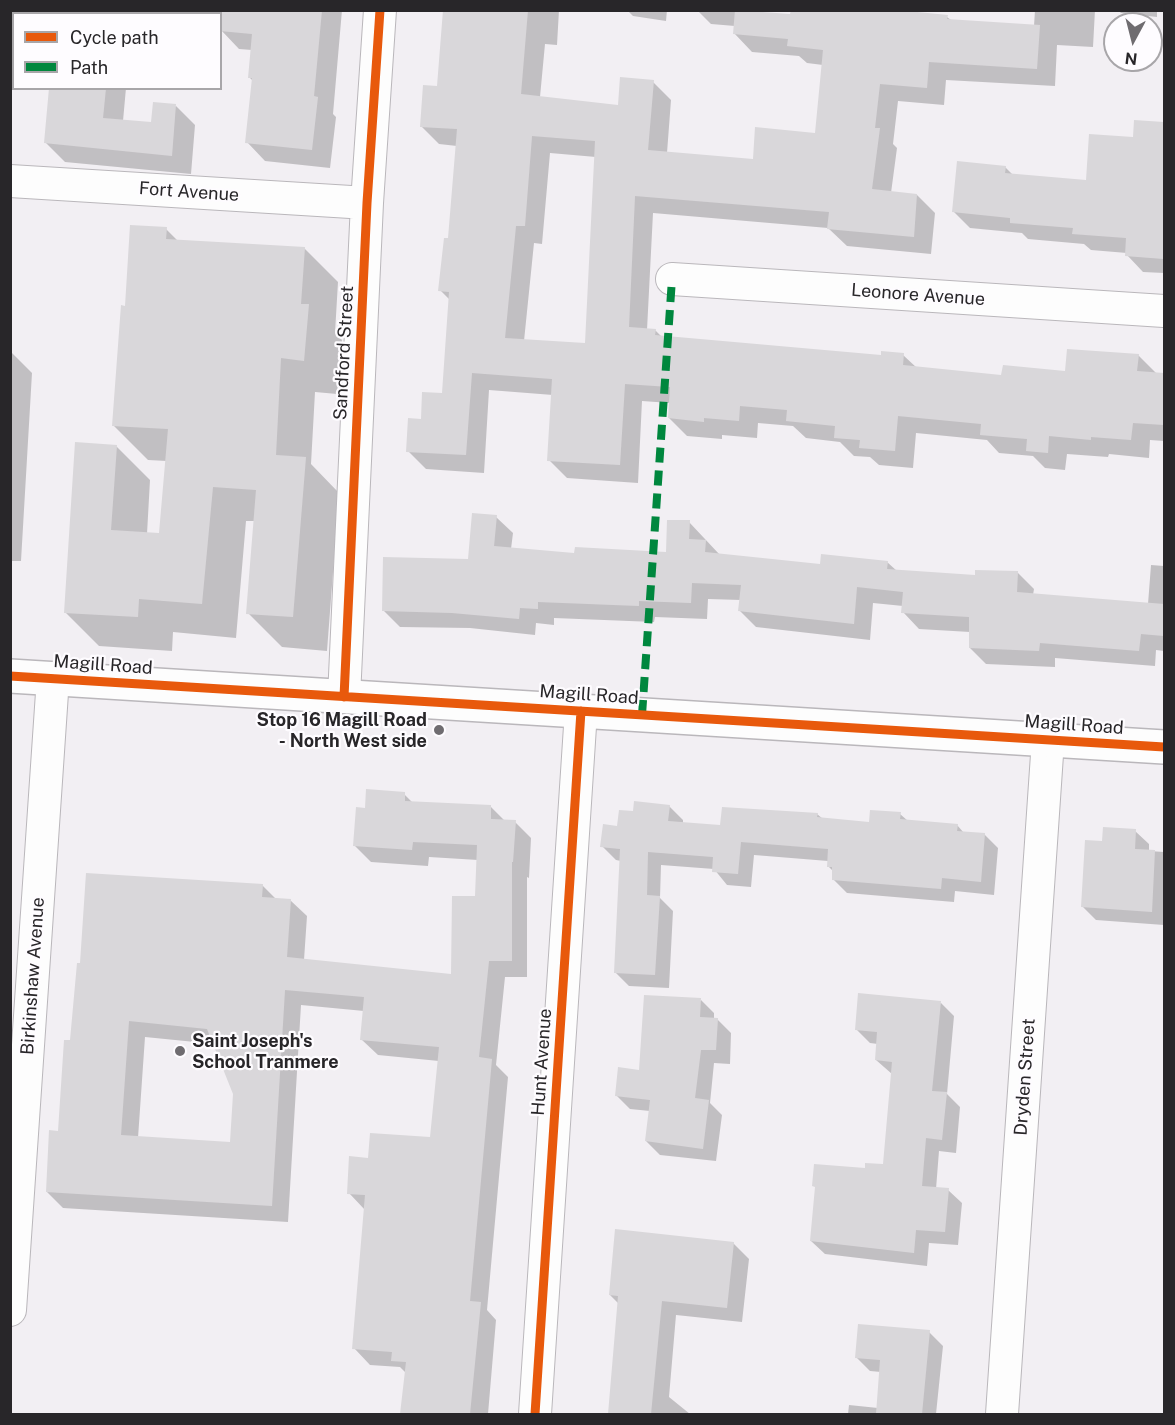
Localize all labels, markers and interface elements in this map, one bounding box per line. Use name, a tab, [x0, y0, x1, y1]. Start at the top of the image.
legend	[12, 12, 222, 90]
north arrow	[1103, 12, 1163, 72]
text: Cycle path	[70, 27, 159, 48]
text: N	[1124, 48, 1138, 69]
text: Path	[70, 57, 108, 78]
street label: Fort Avenue	[138, 178, 240, 206]
street label: Leonore Avenue	[850, 280, 986, 310]
street label: Sandford Street	[330, 285, 358, 421]
street label: Magill Road	[53, 651, 153, 679]
street label: Magill Road	[539, 681, 639, 709]
place label: Stop 16 Magill Road - North West side	[256, 709, 427, 752]
street label: Magill Road	[1024, 711, 1124, 739]
marker: Stop 16 Magill Road - North West side	[432, 723, 446, 737]
street label: Birkinshaw Avenue	[17, 896, 49, 1056]
street label: Hunt Avenue	[527, 1008, 557, 1116]
street label: Dryden Street	[1010, 1018, 1040, 1136]
place label: Saint Joseph's School Tranmere	[192, 1030, 339, 1072]
marker: Saint Joseph's School Tranmere	[173, 1044, 187, 1058]

